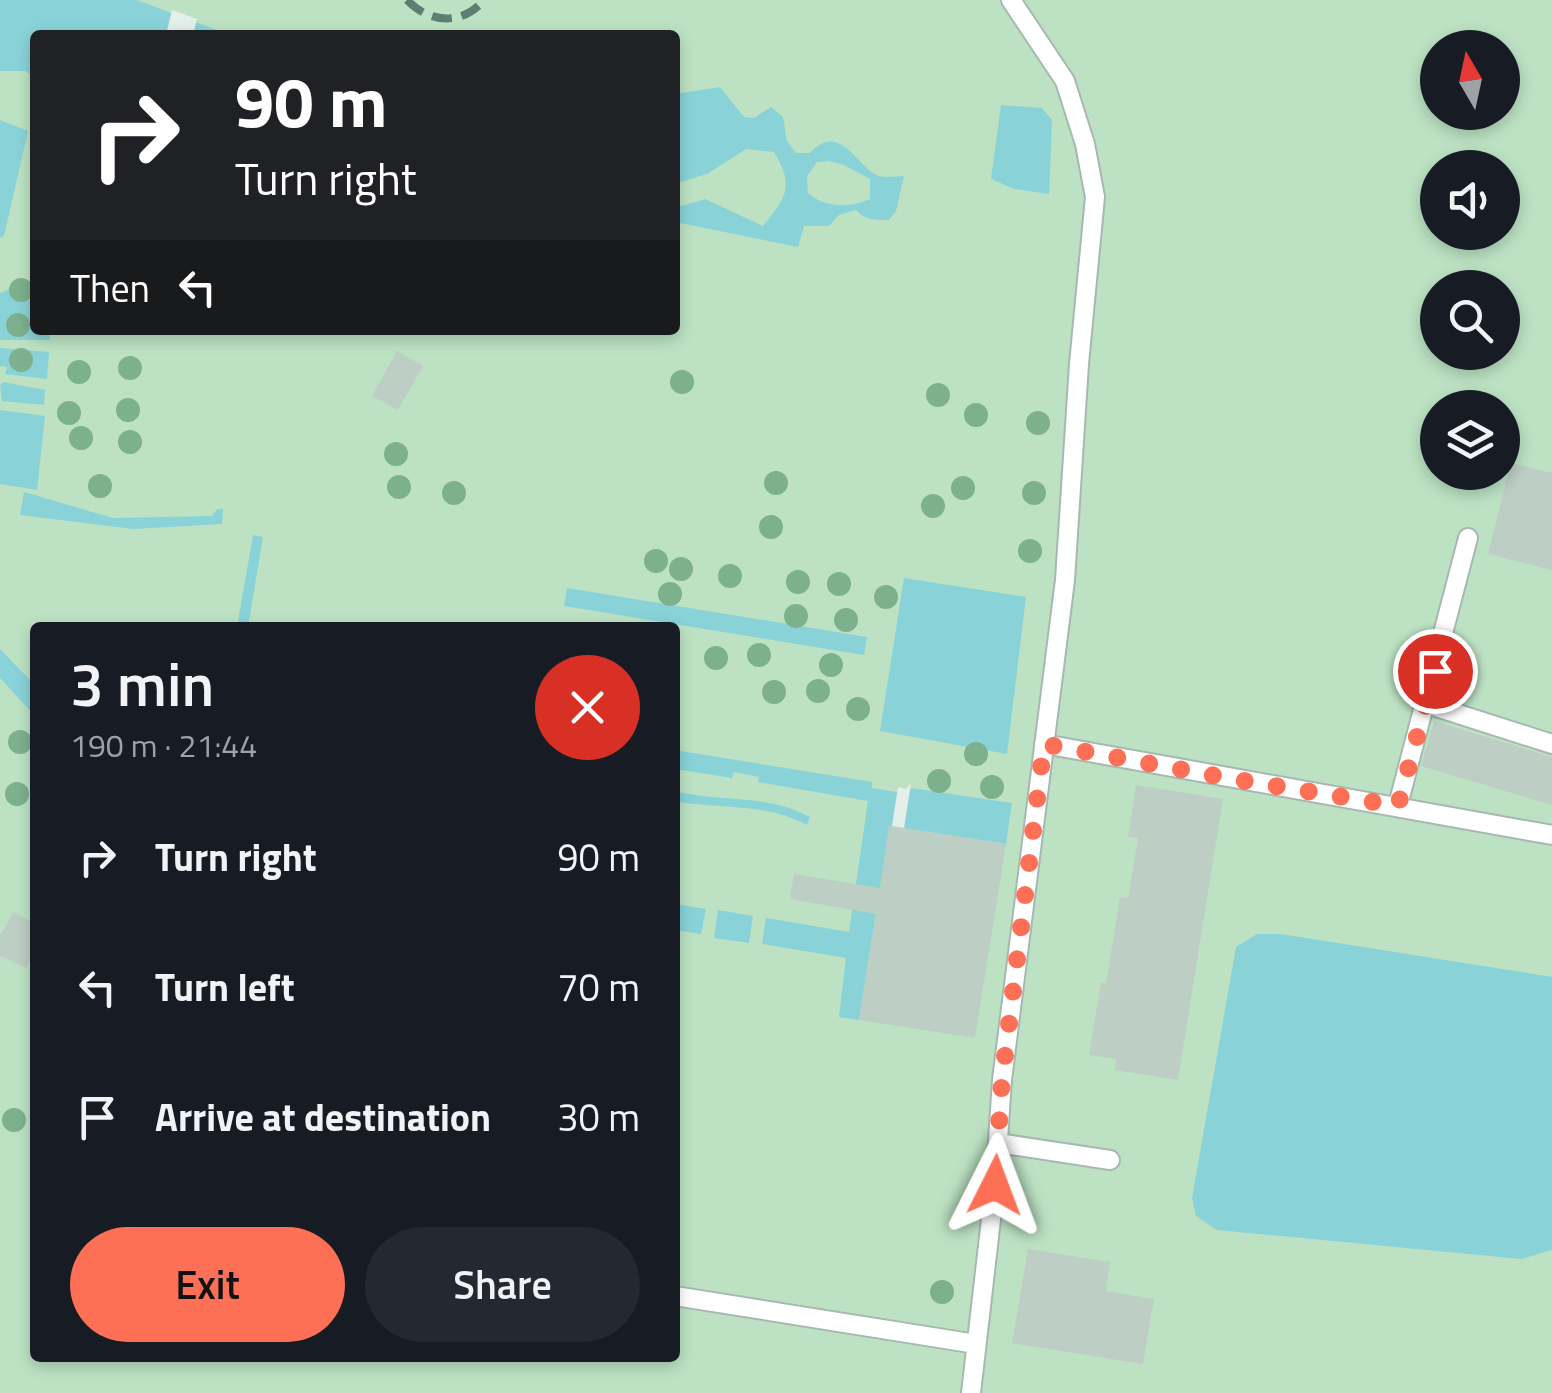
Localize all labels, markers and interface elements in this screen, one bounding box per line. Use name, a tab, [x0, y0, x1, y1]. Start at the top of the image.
north arrow	[1420, 30, 1520, 130]
map controls	[1420, 30, 1520, 490]
text: 90 m	[235, 48, 388, 154]
icon: right	[70, 70, 200, 200]
text: Turn right	[235, 144, 417, 212]
button: sound	[1420, 150, 1520, 250]
text: Then	[70, 259, 150, 317]
icon: left	[170, 260, 225, 315]
button: search	[1420, 270, 1520, 370]
button: layers	[1420, 390, 1520, 490]
pin	[1393, 629, 1478, 714]
text: 3 min	[70, 638, 214, 729]
icon: arrive	[1408, 644, 1463, 699]
button: close	[535, 655, 640, 760]
text: 190 m · 21:44	[70, 721, 257, 769]
text: Turn right	[155, 828, 317, 886]
text: 90 m	[557, 828, 640, 886]
icon: right	[70, 830, 125, 885]
text: Turn left	[155, 958, 295, 1016]
text: 70 m	[557, 958, 640, 1016]
icon: left	[70, 960, 125, 1015]
text: Arrive at destination	[155, 1088, 491, 1146]
text: 30 m	[557, 1088, 640, 1146]
icon: arrive	[70, 1090, 125, 1145]
position arrow	[943, 1133, 1047, 1237]
button: Exit	[70, 1227, 345, 1342]
button: Share	[365, 1227, 640, 1342]

